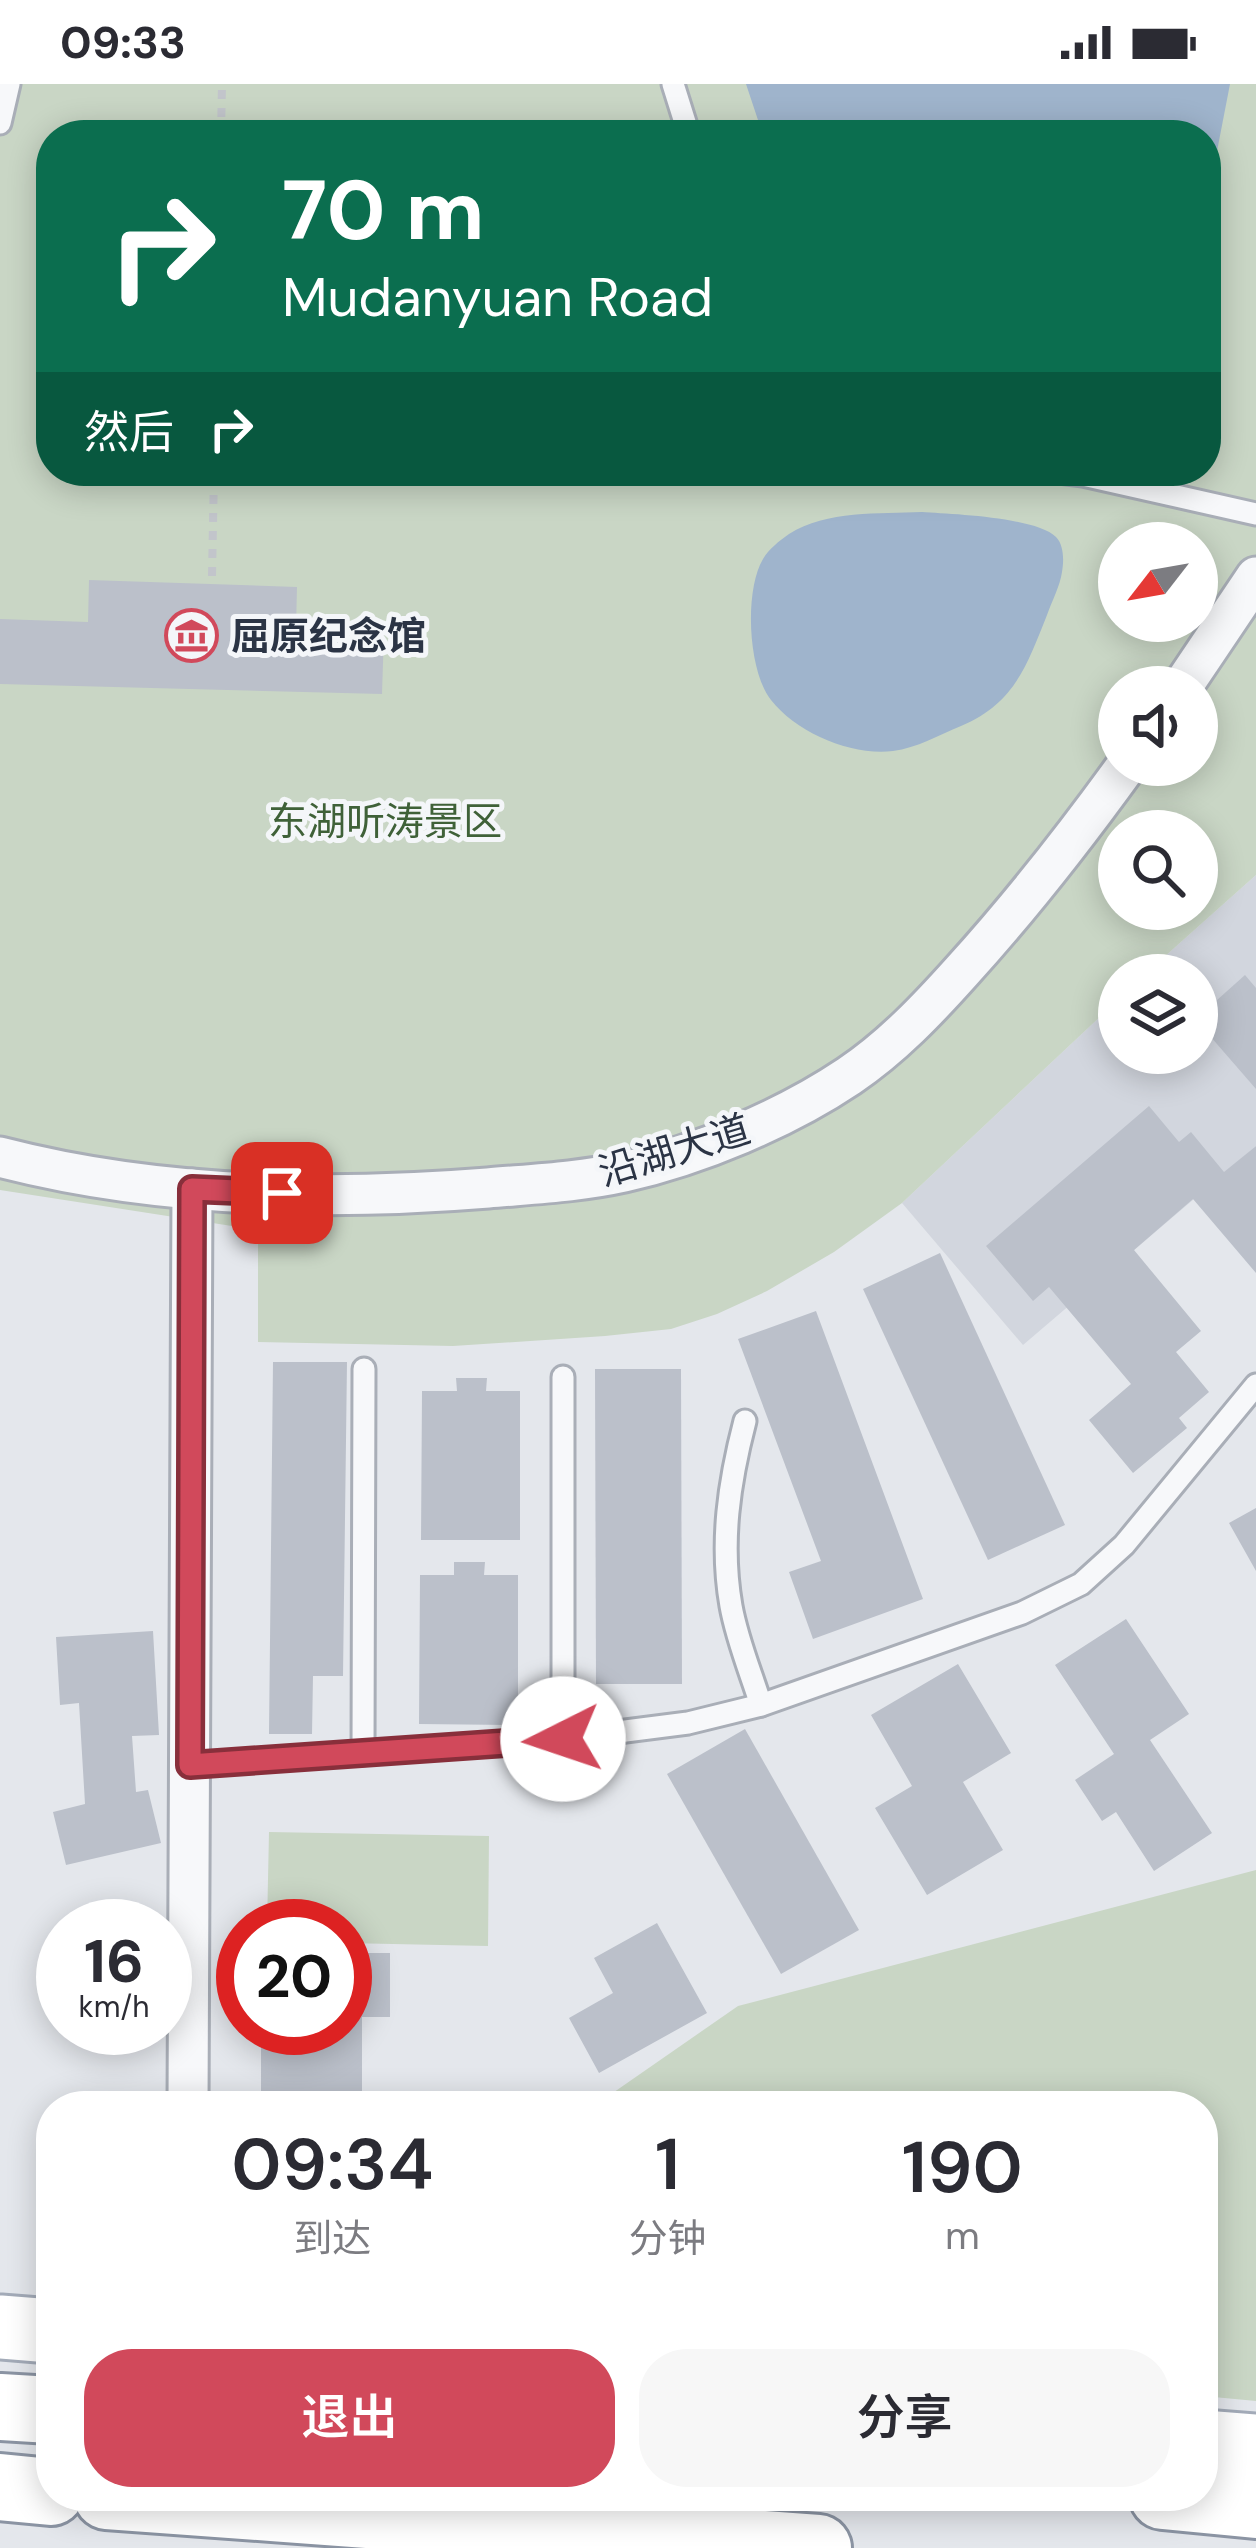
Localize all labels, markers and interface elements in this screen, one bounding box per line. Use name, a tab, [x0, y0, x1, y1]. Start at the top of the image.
text: 09:33	[60, 13, 186, 72]
text: 70 m	[282, 156, 485, 265]
icon: right	[84, 168, 240, 324]
text: Mudanyuan Road	[282, 262, 713, 333]
icon: right	[198, 396, 264, 462]
text: 然后	[84, 403, 174, 462]
north arrow	[1098, 522, 1218, 642]
map controls	[1098, 522, 1218, 1074]
museum icon: 屈原纪念馆	[164, 608, 220, 664]
place label: 屈原纪念馆	[231, 611, 426, 662]
button: sound	[1098, 666, 1218, 786]
park label: 东湖听涛景区	[268, 796, 502, 847]
button: search	[1098, 810, 1218, 930]
button: layers	[1098, 954, 1218, 1074]
street label: 沿湖大道	[592, 1103, 756, 1198]
pin	[231, 1142, 333, 1244]
icon: arrive	[249, 1160, 315, 1226]
position arrow	[500, 1676, 626, 1802]
speed limit sign: 20	[216, 1899, 372, 2055]
text: 16	[84, 1922, 144, 2001]
text: km/h	[79, 1987, 149, 2026]
text: 09:34	[231, 2118, 433, 2211]
text: 1	[655, 2118, 680, 2211]
text: 190	[902, 2121, 1023, 2214]
text: m	[945, 2210, 980, 2261]
text: 到达	[293, 2213, 371, 2264]
text: 分钟	[629, 2213, 707, 2264]
button: 退出	[84, 2349, 615, 2487]
button: 分享	[639, 2349, 1170, 2487]

